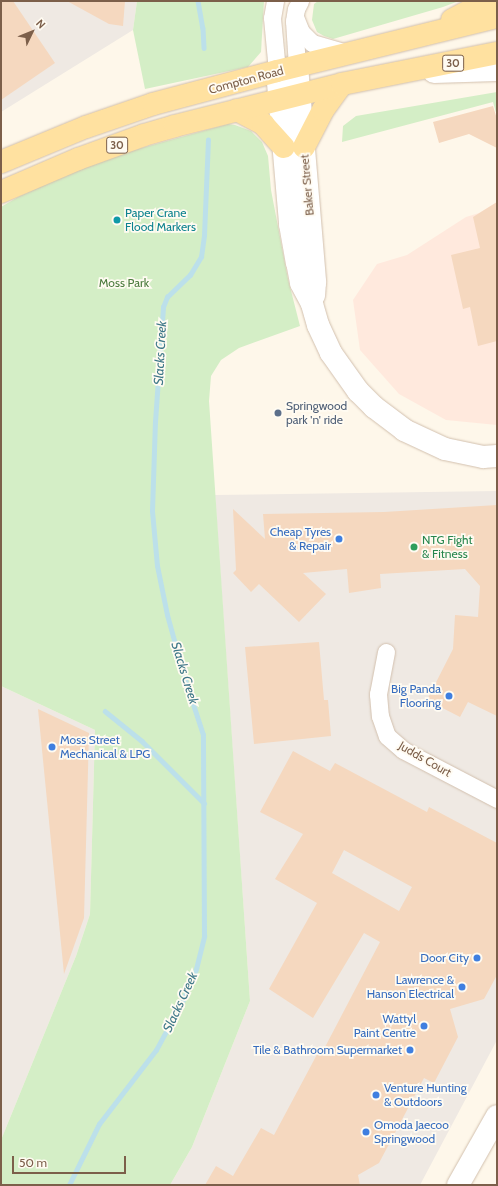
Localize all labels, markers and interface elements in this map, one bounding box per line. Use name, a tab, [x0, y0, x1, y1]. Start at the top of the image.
north arrow	[12, 12, 52, 52]
text: N	[33, 16, 49, 31]
road number: 30	[442, 54, 464, 72]
street label: Compton Road	[207, 63, 285, 97]
road number: 30	[106, 136, 128, 154]
street label: Baker Street	[297, 154, 317, 216]
place label: Paper Crane Flood Markers	[125, 206, 196, 234]
marker: Paper Crane Flood Markers	[112, 215, 122, 225]
park label: Moss Park	[99, 276, 149, 290]
water label: Slacks Creek	[151, 320, 169, 386]
place label: Springwood park 'n' ride	[286, 399, 347, 427]
marker: Springwood park 'n' ride	[273, 408, 283, 418]
place label: Cheap Tyres & Repair	[270, 525, 331, 553]
place label: NTG Fight & Fitness	[422, 533, 472, 561]
marker: Cheap Tyres & Repair	[334, 534, 344, 544]
marker: NTG Fight & Fitness	[409, 542, 419, 552]
water label: Slacks Creek	[168, 640, 202, 706]
place label: Big Panda Flooring	[391, 682, 441, 710]
marker: Big Panda Flooring	[444, 691, 454, 701]
place label: Moss Street Mechanical & LPG	[60, 733, 150, 761]
street label: Judds Court	[396, 738, 454, 780]
marker: Moss Street Mechanical & LPG	[47, 742, 57, 752]
place label: Door City	[420, 951, 469, 965]
marker: Door City	[472, 953, 482, 963]
water label: Slacks Creek	[159, 970, 201, 1034]
place label: Lawrence & Hanson Electrical	[367, 973, 454, 1001]
marker: Lawrence & Hanson Electrical	[457, 982, 467, 992]
place label: Wattyl Paint Centre	[354, 1012, 416, 1040]
marker: Wattyl Paint Centre	[419, 1021, 429, 1031]
place label: Tile & Bathroom Supermarket	[253, 1043, 402, 1057]
marker: Tile & Bathroom Supermarket	[405, 1045, 415, 1055]
place label: Venture Hunting & Outdoors	[384, 1081, 467, 1109]
marker: Venture Hunting & Outdoors	[371, 1090, 381, 1100]
place label: Omoda Jaecoo Springwood	[374, 1118, 449, 1146]
marker: Omoda Jaecoo Springwood	[361, 1127, 371, 1137]
scale bar	[14, 1148, 128, 1174]
text: 50 m	[19, 1155, 47, 1170]

